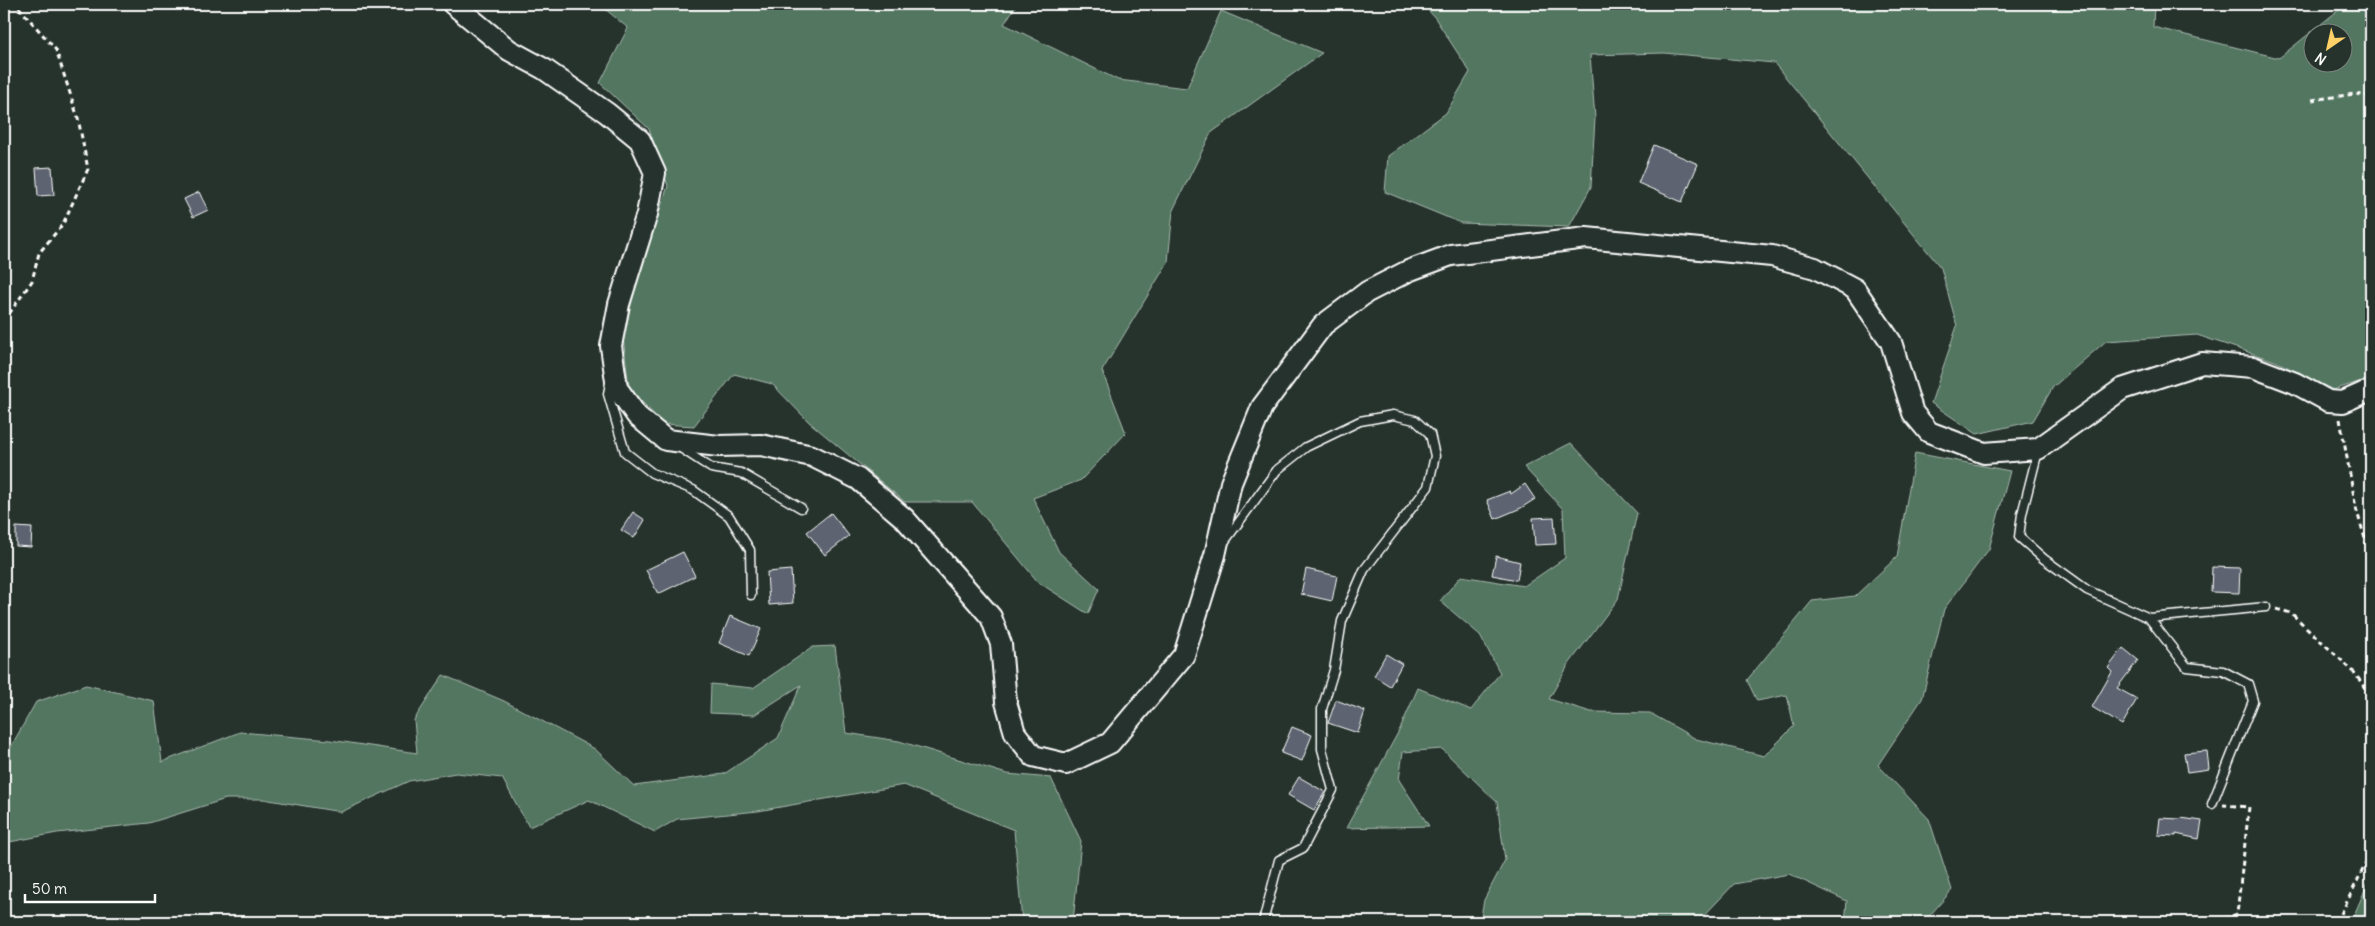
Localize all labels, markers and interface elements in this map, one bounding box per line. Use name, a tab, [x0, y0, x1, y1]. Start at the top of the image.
north arrow	[2302, 22, 2352, 72]
text: N	[2312, 49, 2330, 69]
scale bar	[25, 871, 155, 903]
text: 50 m	[32, 879, 67, 898]

